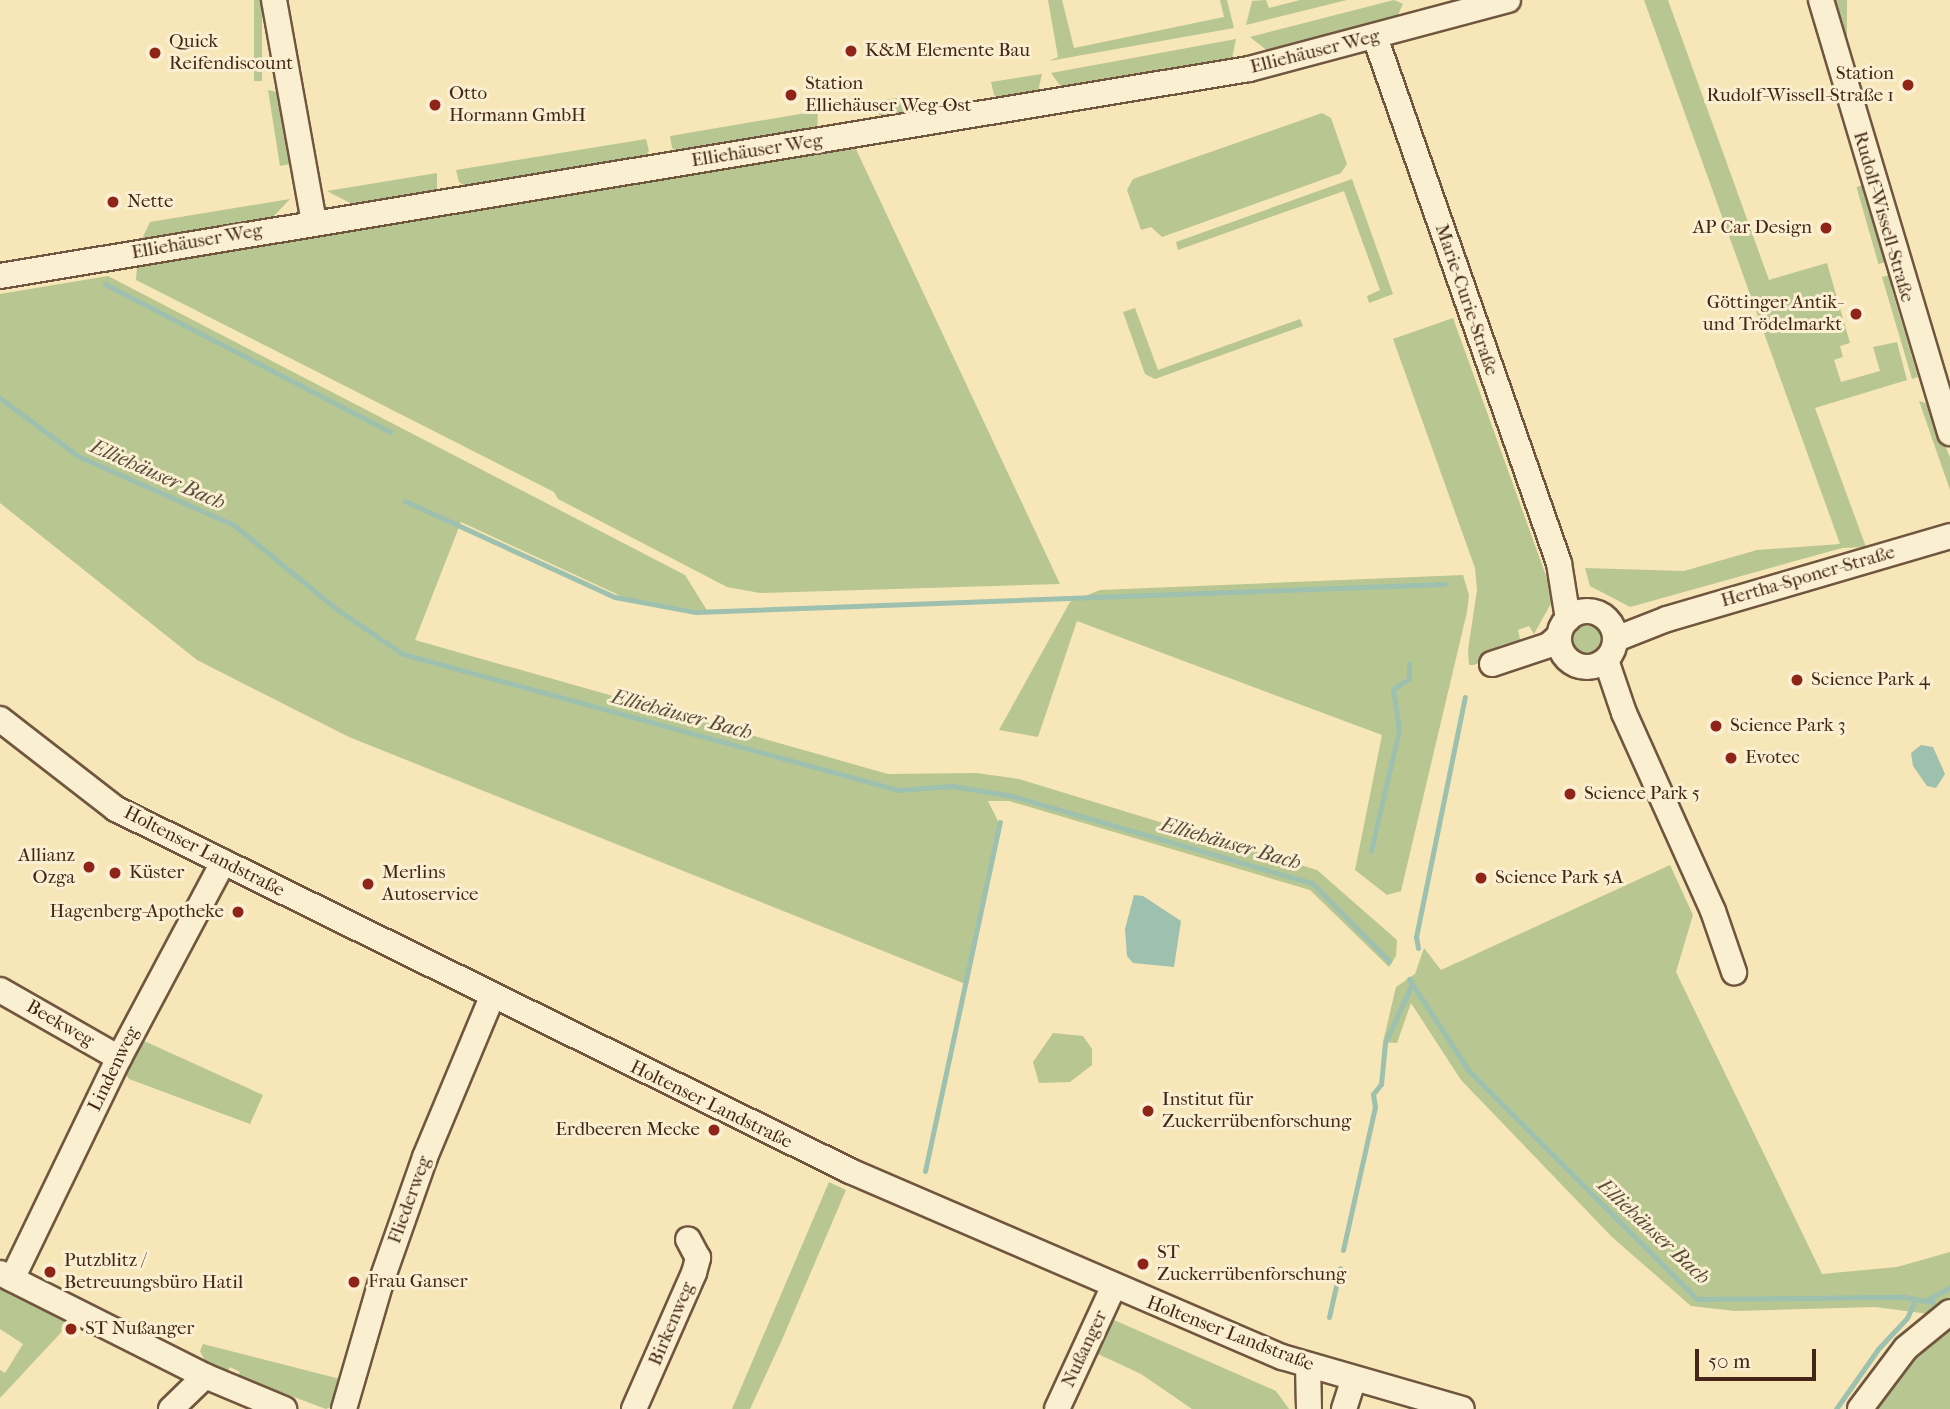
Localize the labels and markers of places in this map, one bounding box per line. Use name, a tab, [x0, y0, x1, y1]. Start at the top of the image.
place label: Quick Reifendiscount	[169, 31, 293, 75]
place label: K&M Elemente Bau	[865, 40, 1030, 62]
marker: K&M Elemente Bau	[843, 43, 859, 59]
marker: Quick Reifendiscount	[147, 45, 163, 61]
place label: Station Rudolf-Wissell-Straße 1	[1706, 63, 1894, 107]
place label: Station Elliehäuser Weg-Ost	[805, 73, 971, 117]
marker: Station Rudolf-Wissell-Straße 1	[1900, 77, 1916, 93]
place label: Otto Hormann GmbH	[449, 83, 586, 127]
marker: Station Elliehäuser Weg-Ost	[783, 87, 799, 103]
marker: Otto Hormann GmbH	[427, 97, 443, 113]
place label: Nette	[127, 191, 173, 213]
marker: Nette	[105, 194, 121, 210]
place label: AP Car Design	[1693, 217, 1812, 239]
marker: AP Car Design	[1818, 220, 1834, 236]
place label: Göttinger Antik- und Trödelmarkt	[1703, 292, 1842, 336]
marker: Göttinger Antik- und Trödelmarkt	[1848, 306, 1864, 322]
place label: Science Park 4	[1811, 669, 1930, 691]
marker: Science Park 4	[1789, 672, 1805, 688]
place label: Science Park 3	[1730, 715, 1845, 737]
marker: Science Park 3	[1708, 718, 1724, 734]
place label: Evotec	[1745, 747, 1800, 769]
marker: Evotec	[1723, 750, 1739, 766]
place label: Science Park 5	[1584, 783, 1700, 805]
marker: Science Park 5	[1562, 786, 1578, 802]
place label: Allianz Ozga	[18, 845, 75, 889]
marker: Allianz Ozga	[81, 859, 97, 875]
place label: Küster	[129, 862, 184, 884]
place label: Merlins Autoservice	[382, 862, 479, 906]
marker: Küster	[107, 865, 123, 881]
place label: Science Park 5A	[1495, 867, 1623, 889]
marker: Science Park 5A	[1473, 870, 1489, 886]
marker: Merlins Autoservice	[360, 876, 376, 892]
place label: Hagenberg-Apotheke	[50, 901, 224, 923]
marker: Hagenberg-Apotheke	[230, 904, 246, 920]
place label: Institut für Zuckerrübenforschung	[1162, 1089, 1351, 1133]
marker: Institut für Zuckerrübenforschung	[1140, 1103, 1156, 1119]
place label: Erdbeeren Mecke	[555, 1119, 700, 1141]
marker: Erdbeeren Mecke	[706, 1122, 722, 1138]
place label: ST Zuckerrübenforschung	[1157, 1242, 1346, 1286]
place label: Putzblitz / Betreuungsbüro Hatil	[64, 1250, 243, 1294]
marker: ST Zuckerrübenforschung	[1135, 1256, 1151, 1272]
marker: Putzblitz / Betreuungsbüro Hatil	[42, 1264, 58, 1280]
place label: Frau Ganser	[368, 1271, 468, 1293]
marker: Frau Ganser	[346, 1274, 362, 1290]
place label: ST Nußanger	[85, 1318, 194, 1340]
marker: ST Nußanger	[63, 1321, 79, 1337]

